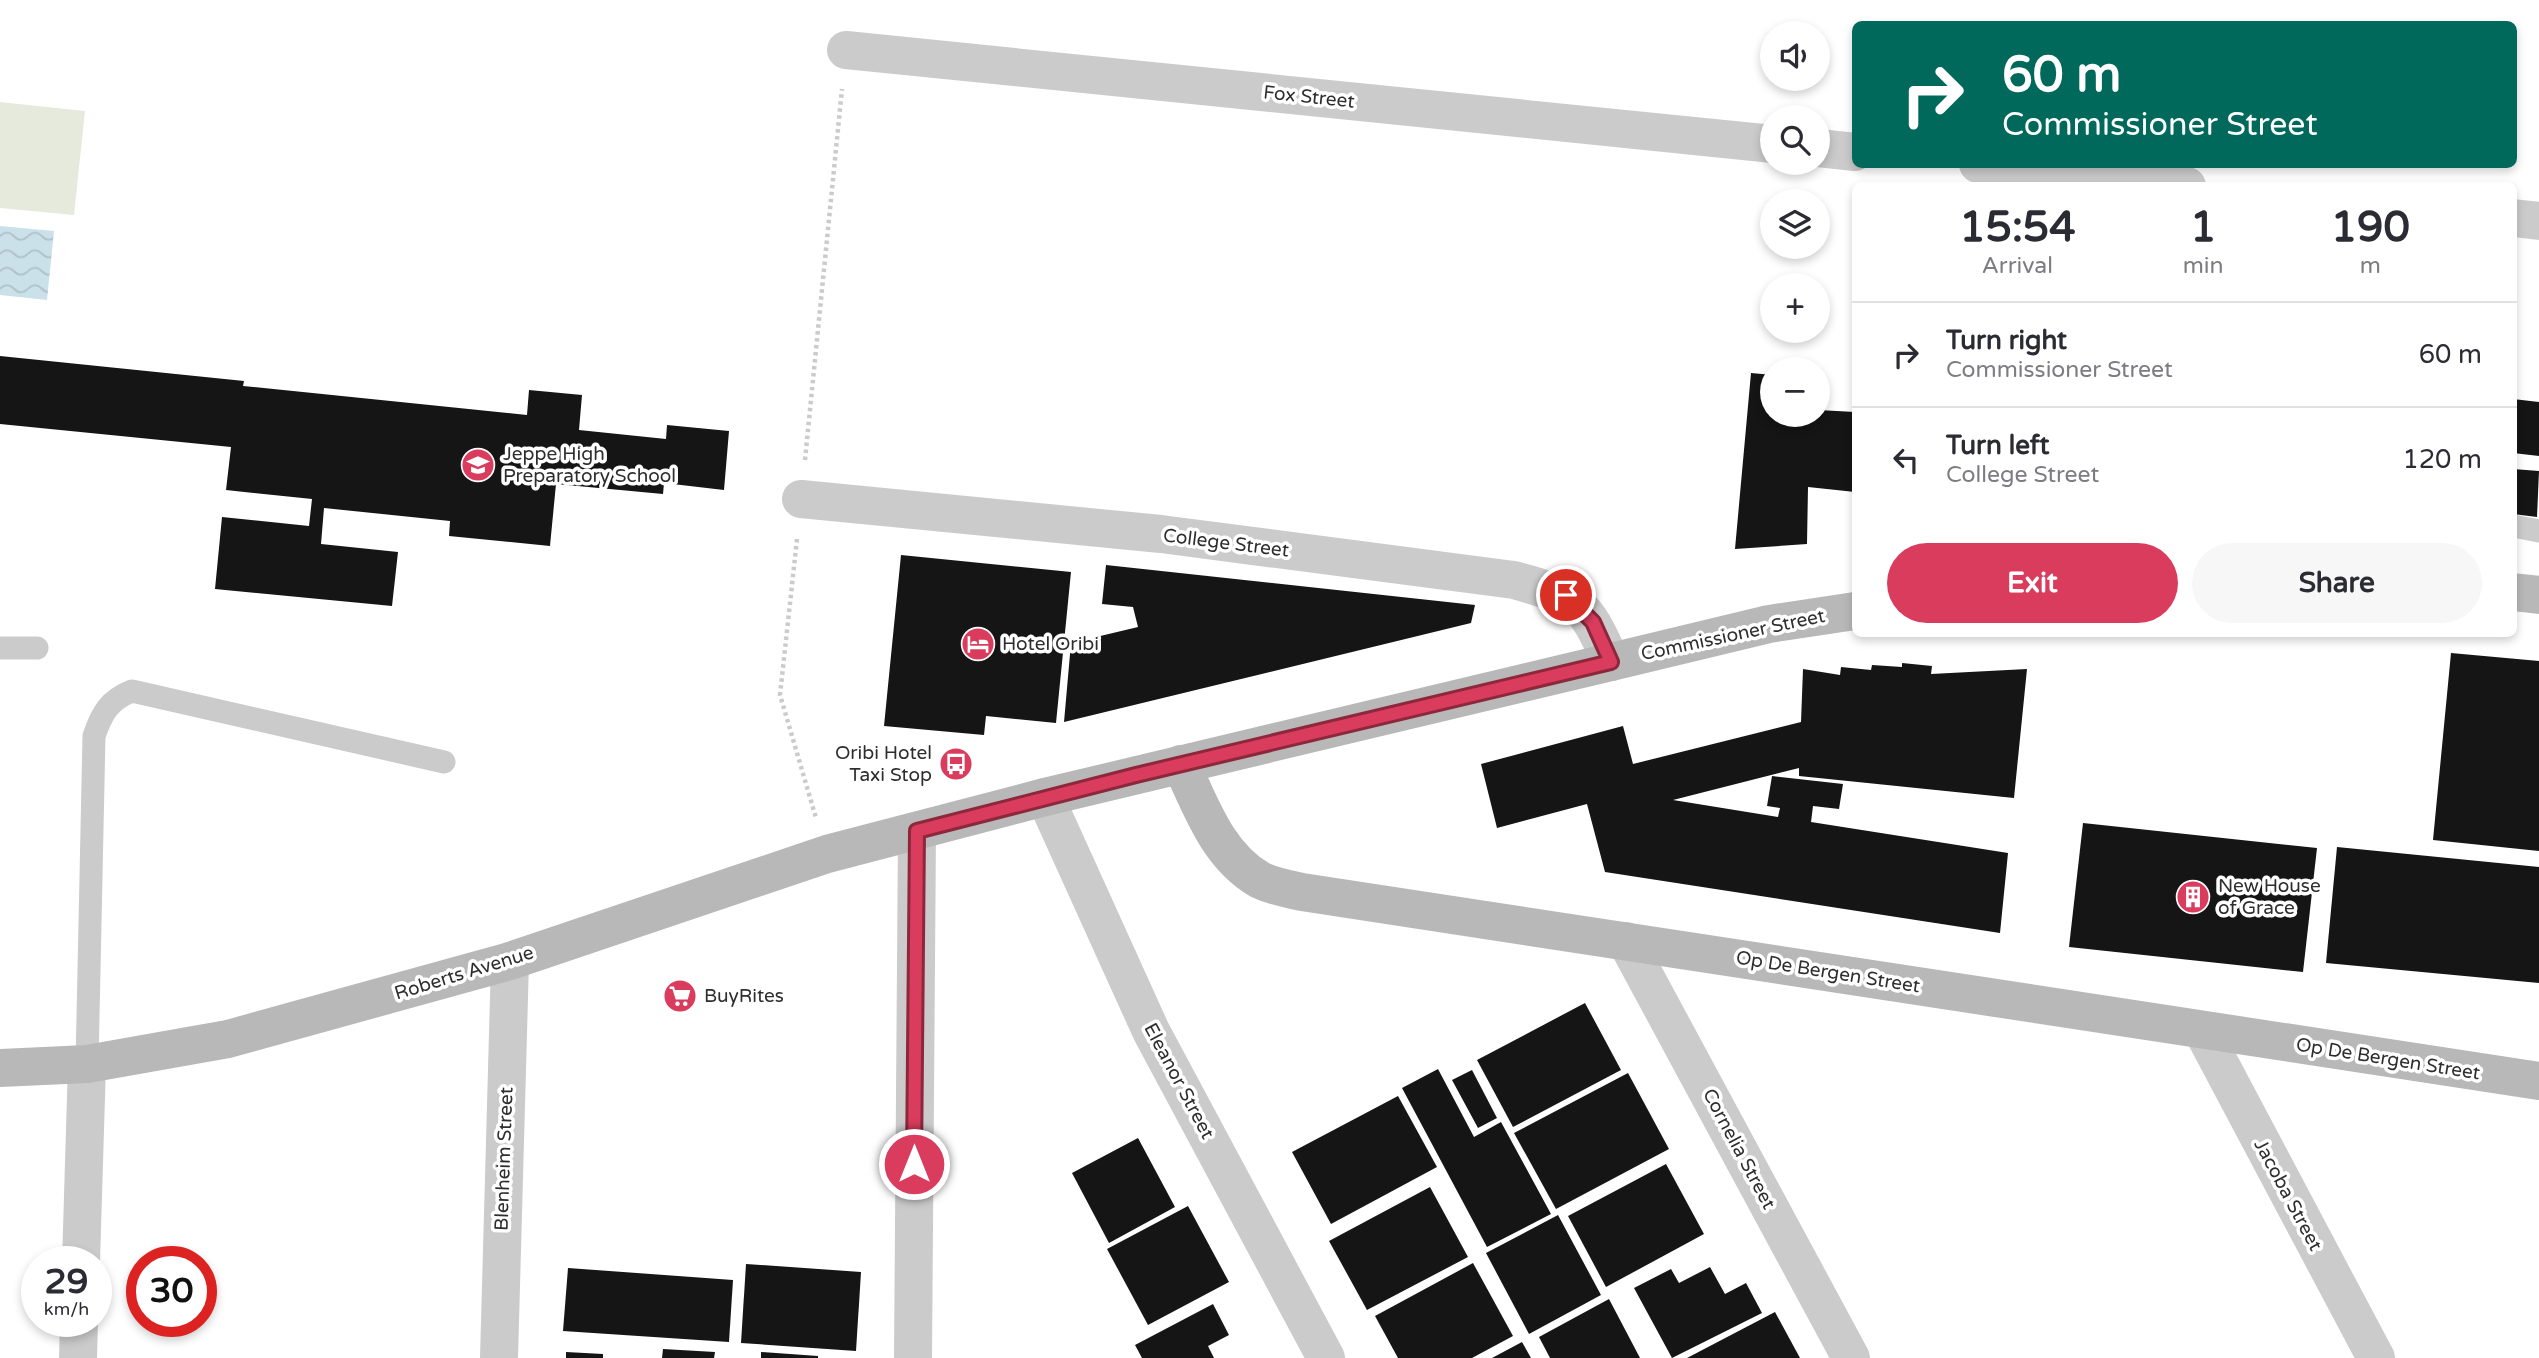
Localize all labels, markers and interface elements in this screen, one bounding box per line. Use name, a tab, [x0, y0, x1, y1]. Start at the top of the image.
map controls	[1760, 21, 1830, 427]
button: sound	[1760, 21, 1830, 91]
text: 60 m	[2002, 46, 2121, 105]
icon: right	[1887, 49, 1978, 140]
street label: Fox Street	[1262, 81, 1356, 113]
button: search	[1760, 105, 1830, 175]
text: Commissioner Street	[2002, 106, 2318, 144]
button: layers	[1760, 189, 1830, 259]
text: 15:54	[1959, 202, 2076, 253]
text: 1	[2190, 202, 2216, 253]
text: 190	[2331, 202, 2410, 253]
text: Arrival	[1982, 252, 2053, 280]
text: min	[2183, 252, 2224, 280]
text: m	[2360, 252, 2381, 280]
button: +	[1760, 273, 1830, 343]
text: Turn right	[1946, 325, 2067, 356]
icon: right	[1887, 336, 1925, 374]
text: 60 m	[2419, 339, 2482, 370]
text: Commissioner Street	[1946, 356, 2173, 384]
button: −	[1760, 357, 1830, 427]
text: Turn left	[1946, 430, 2049, 461]
icon: left	[1887, 441, 1925, 479]
place label: Jeppe High Preparatory School	[503, 443, 676, 487]
text: 120 m	[2402, 444, 2482, 475]
school or university icon: Jeppe High Preparatory School	[459, 446, 497, 484]
text: College Street	[1946, 461, 2099, 489]
street label: College Street	[1162, 524, 1290, 562]
button: Exit	[1887, 543, 2178, 623]
button: Share	[2192, 543, 2482, 623]
pin	[1536, 565, 1596, 625]
icon: arrive	[1547, 576, 1585, 614]
street label: Commissioner Street	[1639, 605, 1827, 665]
hotel icon: Hotel Oribi	[959, 625, 997, 663]
place label: Hotel Oribi	[1002, 633, 1099, 655]
place label: Oribi Hotel Taxi Stop	[835, 742, 932, 786]
bus stop icon: Oribi Hotel Taxi Stop	[937, 745, 975, 783]
place label: New House of Grace	[2218, 875, 2321, 919]
building icon: New House of Grace	[2174, 878, 2212, 916]
street label: Roberts Avenue	[392, 941, 536, 1005]
street label: Op De Bergen Street	[1734, 947, 1922, 997]
supermarket icon: BuyRites	[661, 977, 699, 1015]
place label: BuyRites	[704, 985, 784, 1007]
street label: Eleanor Street	[1139, 1019, 1219, 1143]
street label: Op De Bergen Street	[2294, 1034, 2482, 1084]
street label: Cornelia Street	[1698, 1085, 1780, 1213]
street label: Blenheim Street	[490, 1087, 518, 1231]
position arrow	[877, 1127, 951, 1201]
street label: Jacoba Street	[2249, 1136, 2327, 1254]
speed limit sign: 30	[126, 1246, 217, 1337]
text: 29	[45, 1261, 88, 1303]
text: km/h	[44, 1298, 89, 1320]

